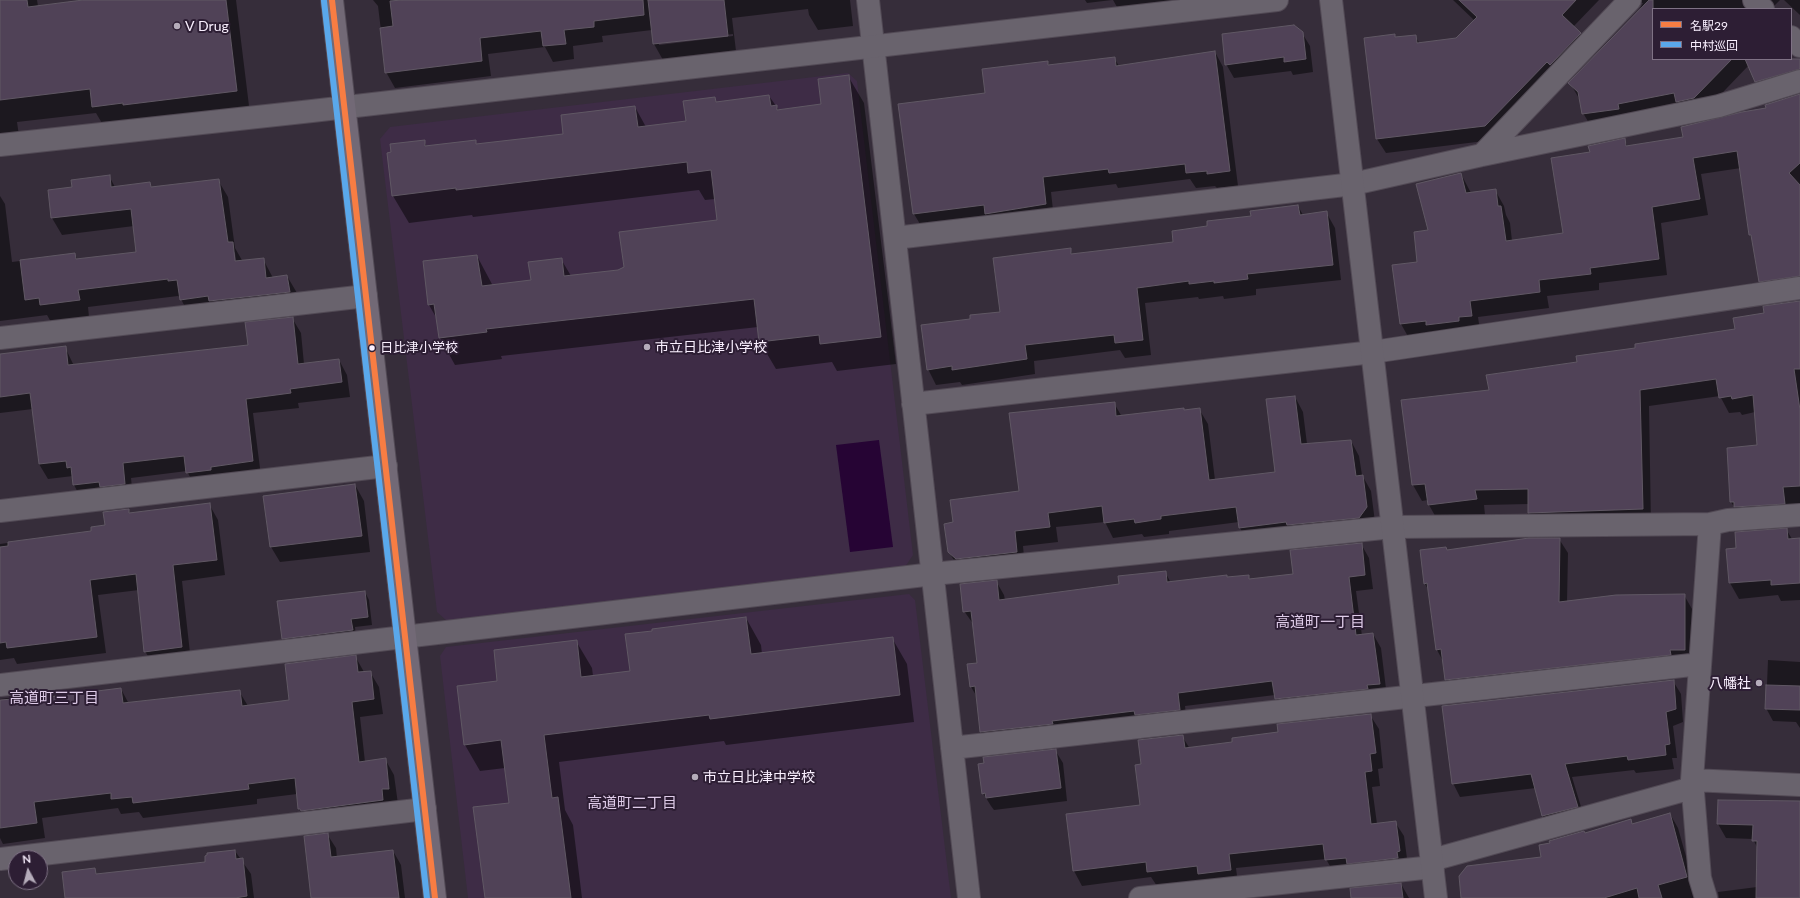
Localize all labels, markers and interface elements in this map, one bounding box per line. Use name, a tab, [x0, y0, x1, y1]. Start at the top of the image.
legend	[1652, 8, 1792, 60]
place label: V Drug	[185, 18, 229, 34]
text: 名駅29	[1690, 18, 1728, 33]
marker: V Drug	[172, 21, 182, 31]
text: 中村巡回	[1690, 38, 1738, 53]
place label: 市立日比津小学校	[655, 339, 767, 355]
place label: 日比津小学校	[380, 340, 458, 356]
marker: 市立日比津小学校	[642, 342, 652, 352]
marker: 日比津小学校	[367, 343, 377, 353]
district label: 高道町一丁目	[1275, 613, 1365, 631]
place label: 八幡社	[1709, 675, 1751, 691]
marker: 八幡社	[1754, 678, 1764, 688]
district label: 高道町三丁目	[9, 689, 99, 707]
place label: 市立日比津中学校	[703, 769, 815, 785]
marker: 市立日比津中学校	[690, 772, 700, 782]
district label: 高道町二丁目	[587, 794, 677, 812]
north arrow	[8, 850, 48, 890]
text: N	[22, 852, 32, 866]

